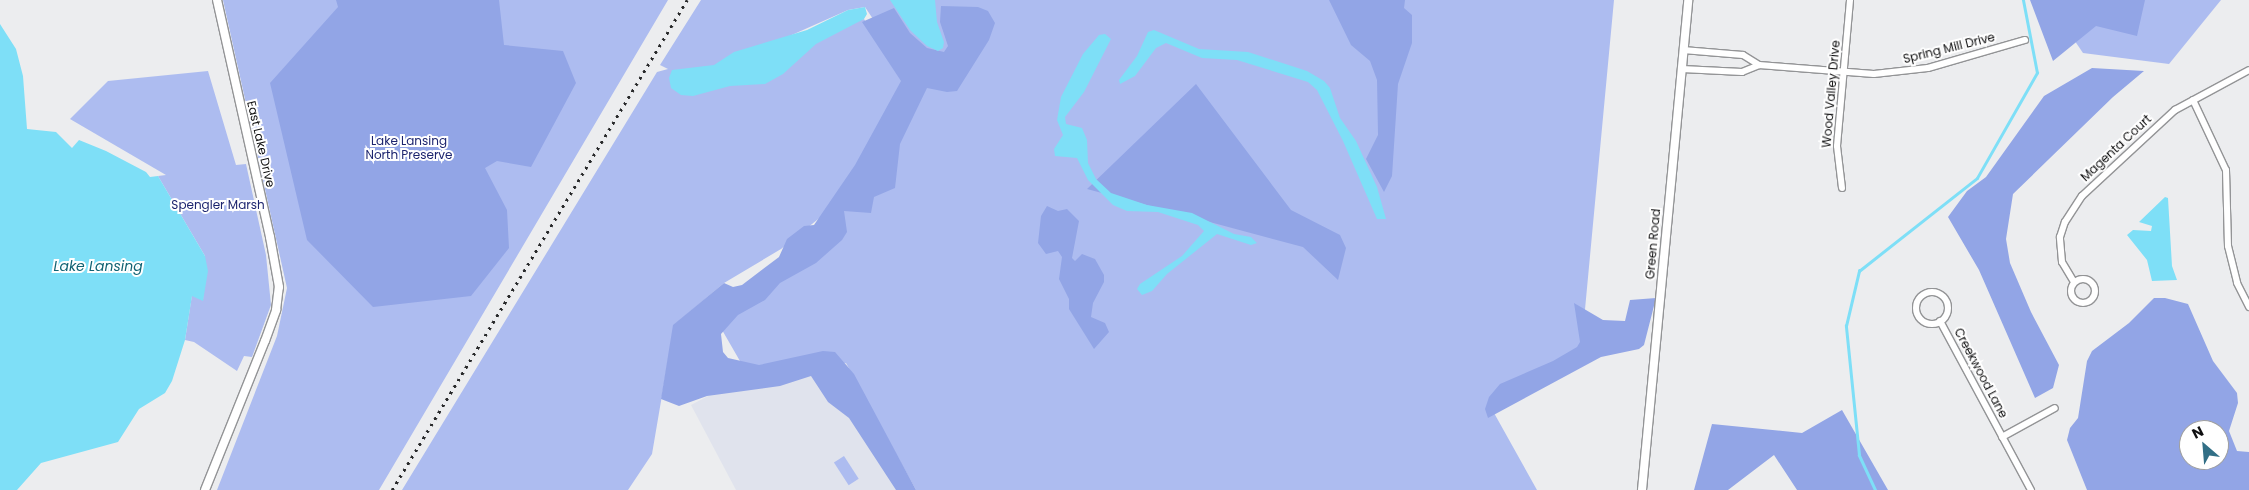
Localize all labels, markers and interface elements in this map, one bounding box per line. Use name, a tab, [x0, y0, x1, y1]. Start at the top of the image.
street label: Spring Mill Drive	[1902, 30, 1996, 66]
street label: Wood Valley Drive	[1819, 40, 1843, 148]
street label: East Lake Drive	[244, 99, 278, 189]
street label: Magenta Court	[2078, 112, 2154, 184]
park label: Lake Lansing North Preserve	[365, 134, 453, 162]
park label: Spengler Marsh	[171, 198, 265, 212]
street label: Green Road	[1643, 208, 1663, 280]
water label: Lake Lansing	[53, 258, 143, 274]
street label: Creekwood Lane	[1951, 326, 2011, 420]
north arrow	[2179, 420, 2229, 470]
text: N	[2188, 421, 2207, 444]

